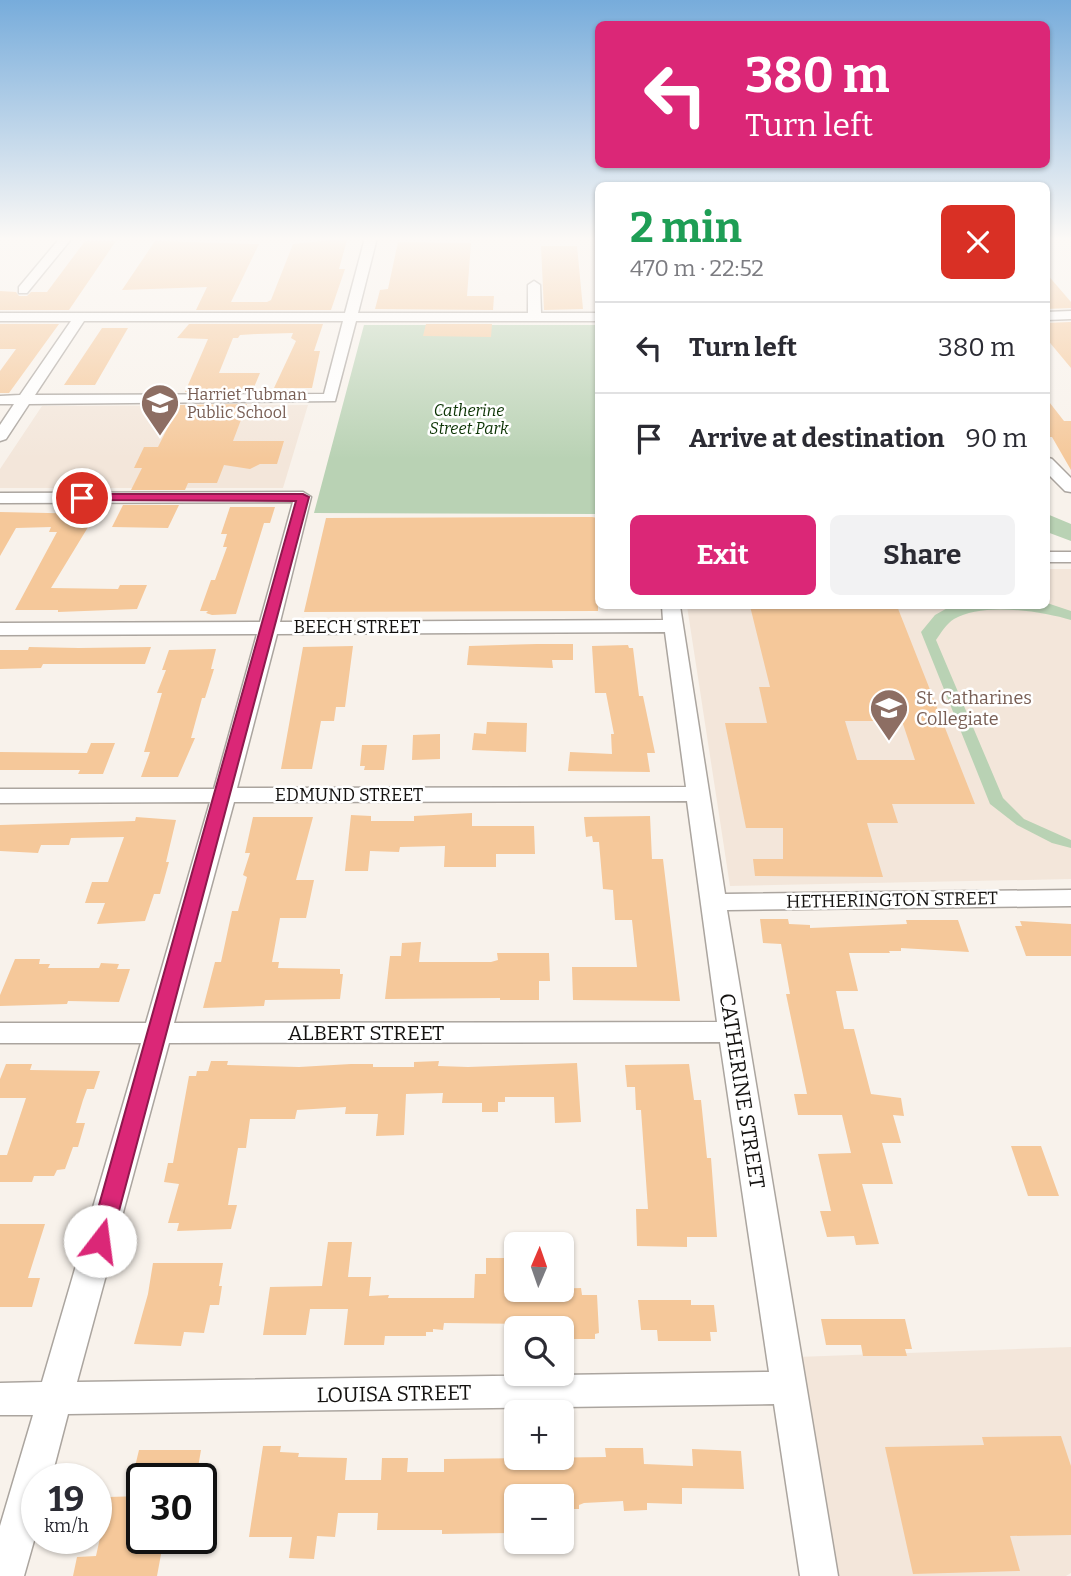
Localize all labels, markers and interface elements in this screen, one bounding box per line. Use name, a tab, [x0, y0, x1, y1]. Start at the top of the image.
text: 380 m	[745, 46, 889, 105]
icon: left	[630, 49, 721, 140]
text: Turn left	[745, 106, 873, 144]
text: 2 min	[630, 203, 742, 253]
button: close	[941, 205, 1015, 279]
text: 470 m · 22:52	[630, 254, 764, 282]
icon: left	[630, 329, 668, 367]
text: Turn left	[689, 332, 797, 363]
text: 380 m	[938, 332, 1015, 363]
school or university icon: Harriet Tubman Public School	[139, 382, 181, 437]
place label: Harriet Tubman Public School	[187, 385, 307, 422]
park label: Catherine Street Park	[429, 401, 509, 438]
icon: arrive	[630, 420, 668, 458]
text: Arrive at destination	[689, 423, 944, 454]
text: 90 m	[965, 423, 1027, 454]
pin	[52, 468, 112, 528]
icon: arrive	[63, 479, 101, 517]
button: Exit	[630, 515, 816, 595]
button: Share	[830, 515, 1015, 595]
street label: BEECH STREET	[294, 616, 421, 638]
school or university icon: St. Catharines Collegiate	[868, 687, 910, 742]
place label: St. Catharines Collegiate	[916, 687, 1032, 730]
street label: EDMUND STREET	[275, 784, 424, 806]
street label: HETHERINGTON STREET	[786, 887, 998, 913]
street label: CATHERINE STREET	[714, 991, 770, 1191]
street label: ALBERT STREET	[288, 1020, 444, 1046]
position arrow	[63, 1204, 137, 1278]
north arrow	[504, 1232, 574, 1302]
map controls	[504, 1232, 574, 1554]
button: search	[504, 1316, 574, 1386]
street label: LOUISA STREET	[316, 1380, 472, 1408]
button: +	[504, 1400, 574, 1470]
speed limit sign: 30	[126, 1463, 217, 1554]
text: 19	[49, 1478, 84, 1520]
button: −	[504, 1484, 574, 1554]
text: km/h	[44, 1515, 89, 1537]

